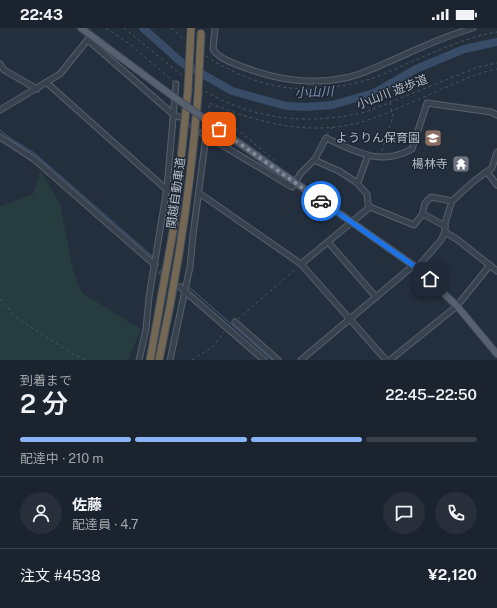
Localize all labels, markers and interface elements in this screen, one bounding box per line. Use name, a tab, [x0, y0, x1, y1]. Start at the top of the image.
text: 22:43	[20, 6, 63, 23]
street label: 小山川 遊歩道	[355, 72, 429, 112]
water label: 小山川	[294, 83, 336, 101]
pin	[202, 112, 236, 146]
icon: bag	[208, 118, 230, 140]
school or university icon: ようりん保育園	[423, 128, 443, 148]
place label: ようりん保育園	[336, 131, 420, 145]
temple icon: 楊林寺	[451, 154, 471, 174]
street label: 関越自動車道	[164, 156, 188, 230]
place label: 楊林寺	[412, 157, 448, 171]
courier	[301, 181, 341, 221]
icon: car	[310, 190, 332, 212]
pin	[413, 262, 447, 296]
icon: home	[419, 268, 441, 290]
text: 到着まで	[20, 373, 72, 388]
text: 22:45–22:50	[385, 386, 477, 403]
text: 2 分	[20, 388, 68, 419]
text: 配達中 · 210 m	[20, 451, 104, 466]
button: person	[20, 492, 62, 534]
button: chat	[383, 492, 425, 534]
button: phone	[435, 492, 477, 534]
text: 佐藤	[72, 496, 102, 513]
text: 配達員 · 4.7	[72, 517, 138, 532]
text: ¥2,120	[428, 566, 477, 583]
text: 注文 #4538	[20, 567, 101, 584]

